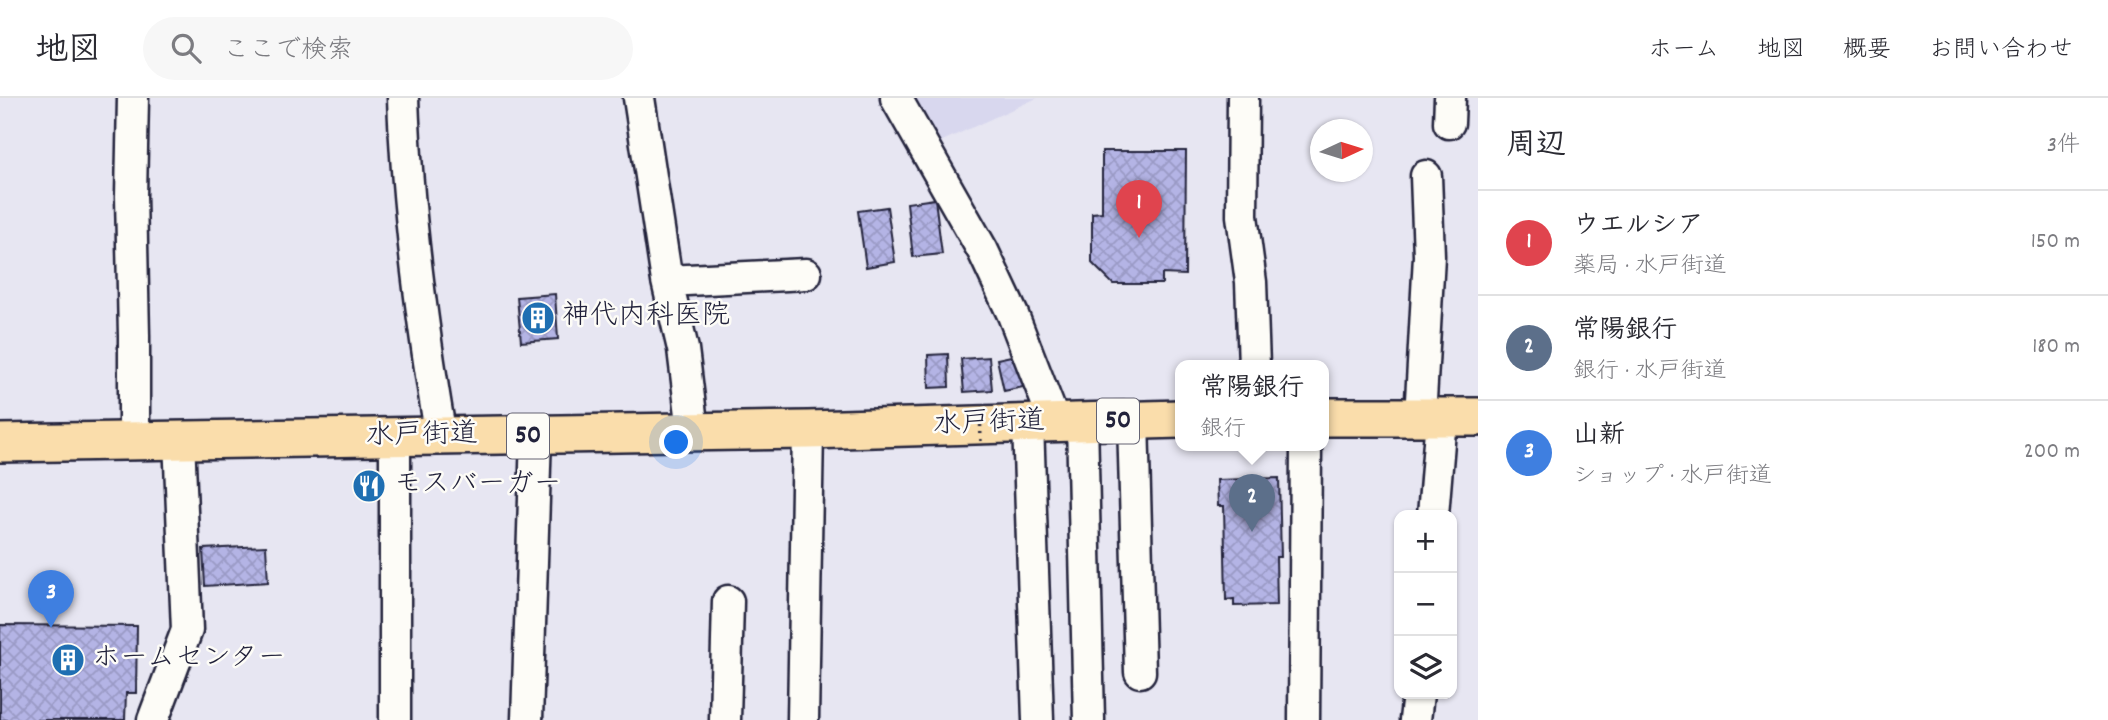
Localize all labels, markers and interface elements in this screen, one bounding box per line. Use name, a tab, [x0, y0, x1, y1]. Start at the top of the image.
search box	[143, 17, 633, 80]
text: 地図	[35, 29, 101, 76]
icon: search	[167, 29, 205, 67]
text: ここで検索	[223, 33, 353, 70]
text: ホーム	[1648, 34, 1719, 68]
text: 地図	[1757, 34, 1805, 68]
text: 概要	[1843, 34, 1891, 68]
text: お問い合わせ	[1929, 34, 2073, 68]
north arrow	[1310, 119, 1373, 182]
text: 周辺	[1506, 126, 1566, 169]
text: 3件	[2047, 130, 2080, 163]
pin: 1	[1116, 180, 1162, 238]
text: ウエルシア	[1573, 208, 1704, 245]
text: 1	[1526, 226, 1532, 259]
text: 150 m	[2031, 226, 2080, 259]
text: 薬局 · 水戸街道	[1573, 251, 1727, 284]
place label: 神代内科医院	[562, 298, 730, 338]
building icon: 神代内科医院	[519, 299, 557, 337]
text: 常陽銀行	[1573, 313, 1677, 350]
text: 2	[1524, 331, 1534, 364]
text: 180 m	[2032, 331, 2080, 364]
text: 銀行 · 水戸街道	[1573, 356, 1727, 389]
popup	[1175, 360, 1329, 451]
text: 常陽銀行	[1200, 371, 1304, 408]
road number: 50	[1097, 398, 1139, 444]
street label: 水戸街道	[932, 403, 1046, 447]
road number: 50	[507, 414, 549, 458]
text: 銀行	[1200, 414, 1246, 447]
street label: 水戸街道	[366, 416, 478, 458]
text: 山新	[1573, 418, 1625, 455]
your location	[659, 425, 693, 459]
text: 3	[1524, 436, 1534, 469]
text: 200 m	[2024, 436, 2080, 469]
text: ショップ · 水戸街道	[1573, 461, 1772, 494]
place label: モスバーガー	[394, 466, 561, 506]
restaurant icon: モスバーガー	[350, 467, 388, 505]
pin: 2	[1229, 474, 1275, 532]
map controls	[1394, 510, 1457, 699]
button: +	[1394, 510, 1457, 573]
pin: 3	[28, 570, 74, 628]
button: −	[1394, 573, 1457, 636]
button: layers	[1394, 636, 1457, 699]
place label: ホームセンター	[92, 640, 286, 680]
building icon: ホームセンター	[49, 641, 87, 679]

